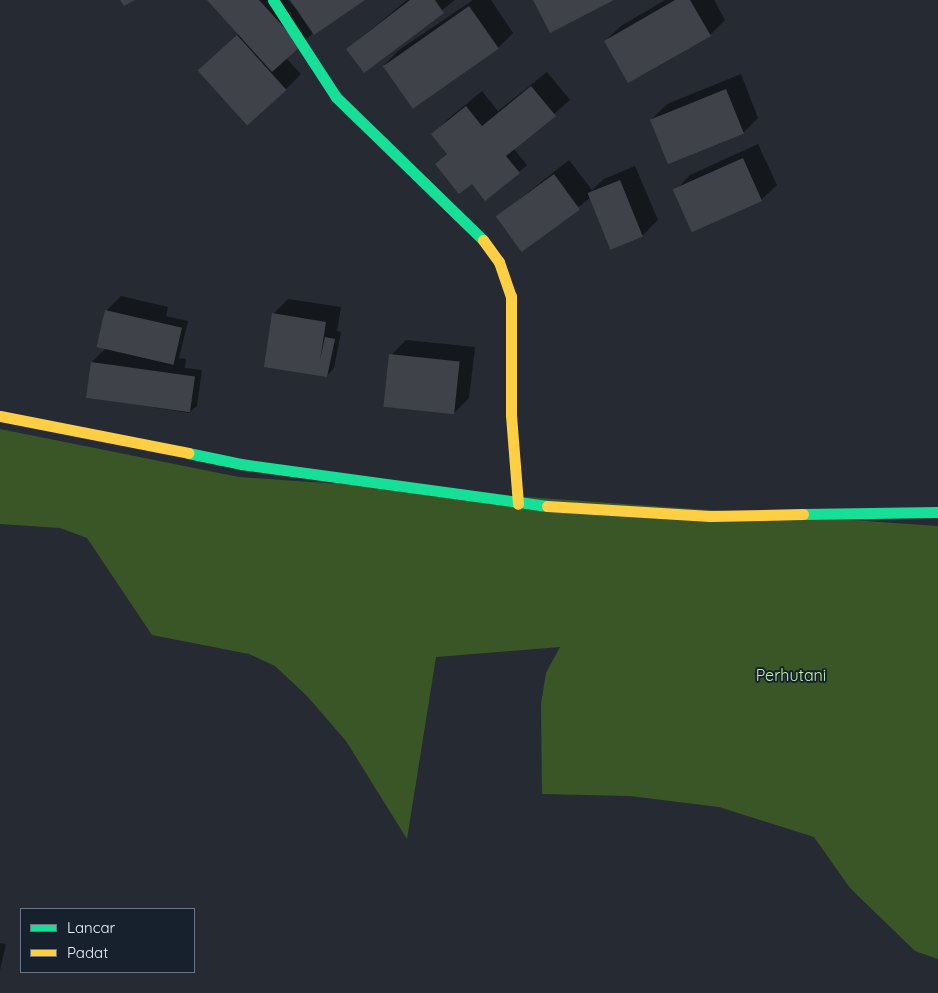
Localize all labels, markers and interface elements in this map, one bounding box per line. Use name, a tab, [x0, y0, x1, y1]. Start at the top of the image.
park label: Perhutani	[756, 665, 826, 685]
legend	[20, 908, 195, 973]
text: Lancar	[67, 918, 115, 937]
text: Padat	[67, 943, 108, 962]

